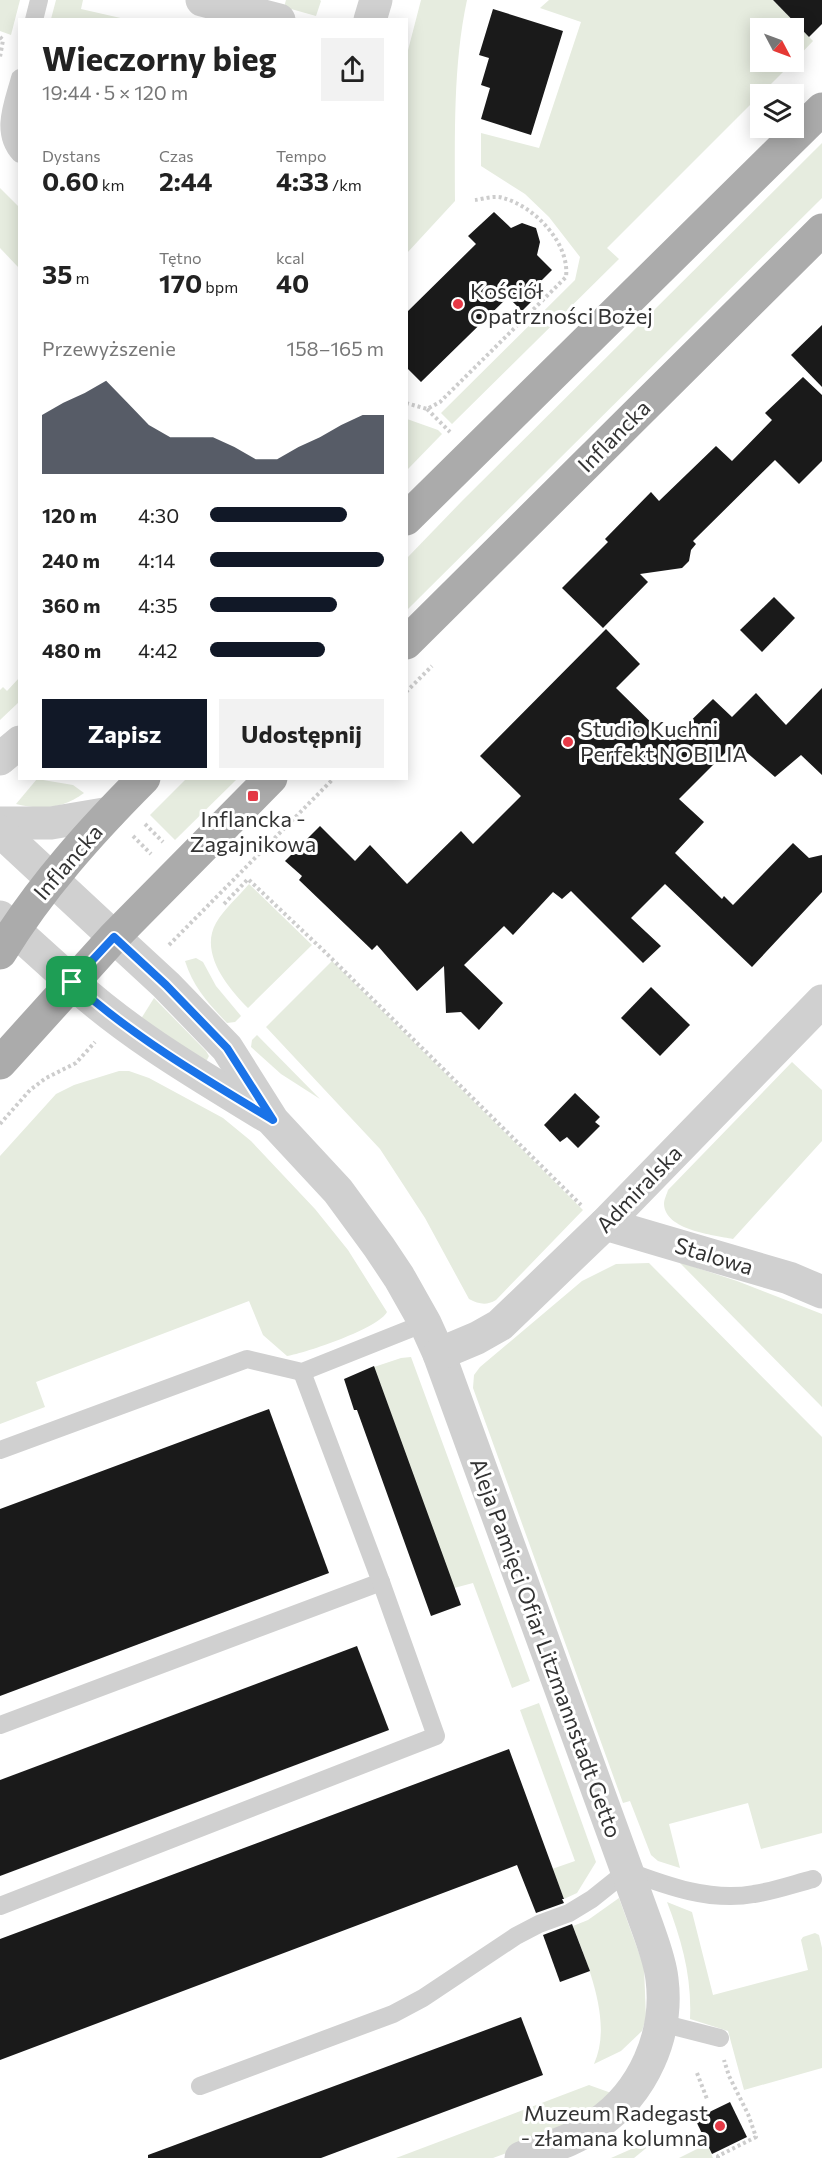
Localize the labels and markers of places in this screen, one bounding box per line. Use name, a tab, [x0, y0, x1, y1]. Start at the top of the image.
place label: Kościół Opatrzności Bożej	[470, 277, 653, 329]
marker: Kościół Opatrzności Bożej	[451, 297, 465, 311]
place label: Studio Kuchni Perfekt NOBILIA	[580, 715, 748, 767]
marker: Studio Kuchni Perfekt NOBILIA	[561, 735, 575, 749]
marker: Inflancka - Zagajnikowa	[246, 789, 260, 803]
place label: Inflancka - Zagajnikowa	[190, 805, 316, 857]
pin	[46, 956, 97, 1007]
place label: Muzeum Radegast - złamana kolumna	[521, 2099, 708, 2151]
marker: Muzeum Radegast - złamana kolumna	[713, 2119, 727, 2133]

